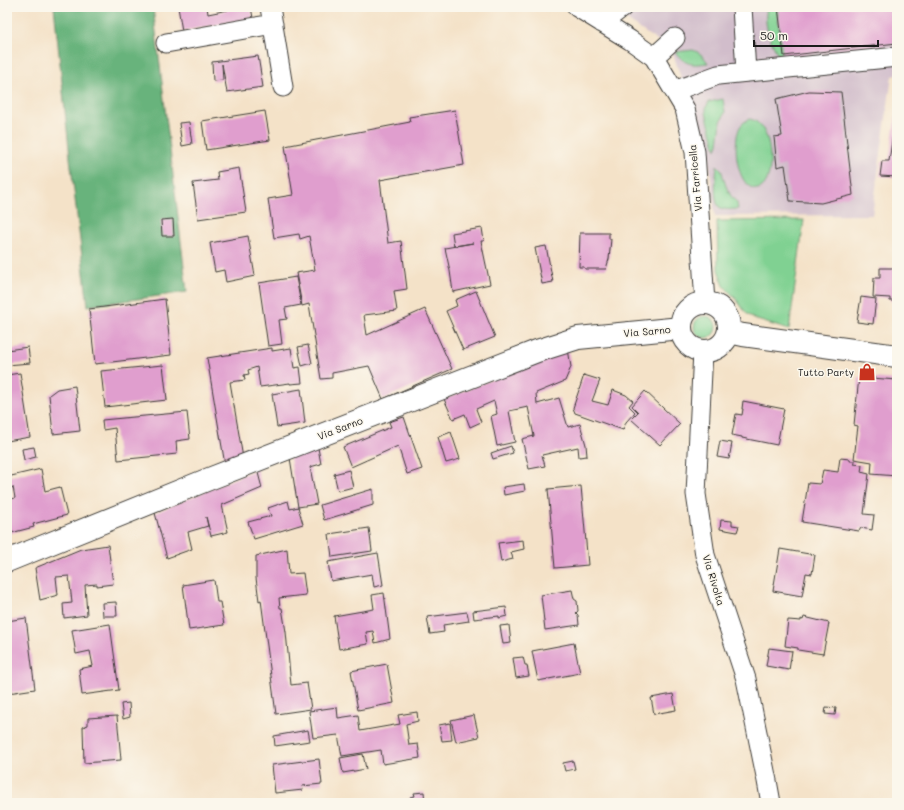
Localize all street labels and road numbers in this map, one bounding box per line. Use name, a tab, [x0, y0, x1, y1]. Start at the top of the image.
street label: Via Farricella	[685, 144, 705, 212]
street label: Via Sarno	[623, 322, 671, 340]
street label: Via Sarno	[315, 413, 365, 443]
street label: Via Rivolta	[700, 553, 728, 607]

